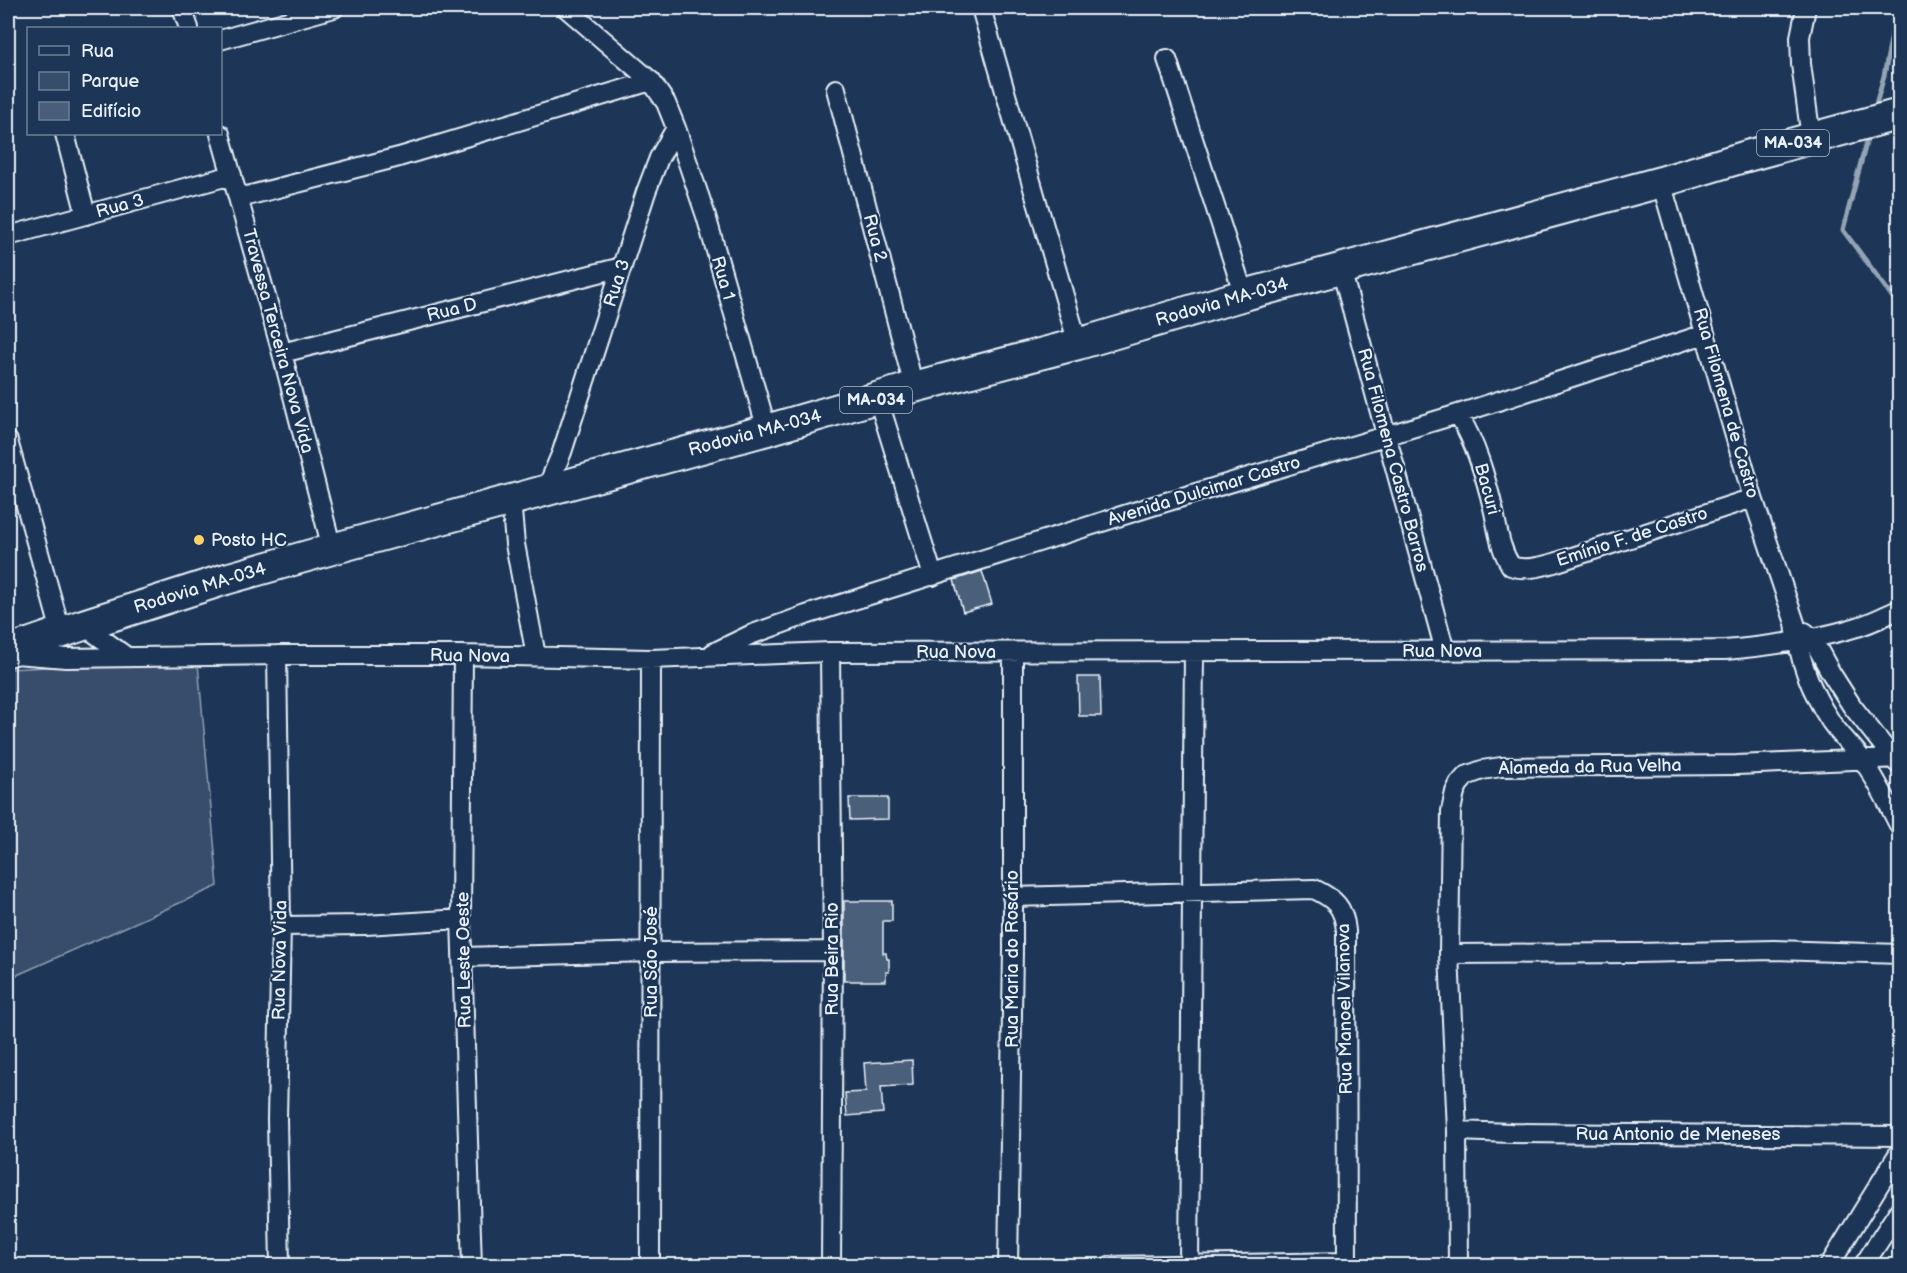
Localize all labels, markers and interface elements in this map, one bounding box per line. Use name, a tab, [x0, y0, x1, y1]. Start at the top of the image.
legend	[27, 27, 222, 135]
text: Rua	[81, 41, 114, 62]
text: Parque	[81, 71, 139, 92]
text: Edifício	[81, 101, 141, 122]
road number: MA-034	[1757, 130, 1829, 156]
street label: Rua 3	[94, 190, 146, 222]
street label: Rua 2	[859, 212, 892, 265]
street label: Travessa Terceira Nova Vida	[238, 226, 318, 456]
street label: Rua 1	[707, 254, 739, 302]
street label: Rua 3	[599, 256, 635, 310]
street label: Rodovia MA-034	[1153, 273, 1291, 331]
street label: Rua D	[425, 294, 479, 326]
street label: Rua Filomena de Castro	[1689, 305, 1763, 501]
street label: Rua Filomena Castro Barros	[1353, 346, 1433, 574]
road number: MA-034	[840, 387, 912, 413]
street label: Rodovia MA-034	[686, 405, 824, 461]
street label: Avenida Dulcimar Castro	[1105, 452, 1303, 530]
street label: Bacuri	[1470, 461, 1504, 517]
street label: Emínio F. de Castro	[1554, 503, 1710, 571]
place label: Posto HC	[211, 530, 287, 551]
marker: Posto HC	[192, 533, 206, 547]
street label: Rodovia MA-034	[131, 558, 269, 618]
street label: Rua Nova	[1402, 641, 1482, 662]
street label: Rua Nova	[916, 642, 996, 663]
street label: Rua Nova	[430, 645, 510, 667]
street label: Alameda da Rua Velha	[1498, 755, 1682, 779]
street label: Rua Maria do Rosário	[1002, 870, 1023, 1048]
street label: Rua Leste Oeste	[452, 891, 476, 1028]
street label: Rua Nova Vida	[268, 900, 292, 1020]
street label: Rua Beira Rio	[822, 902, 843, 1016]
street label: Rua São José	[641, 906, 662, 1018]
street label: Rua Manoel Vilanova	[1333, 923, 1357, 1095]
street label: Rua Antonio de Meneses	[1575, 1124, 1781, 1145]

